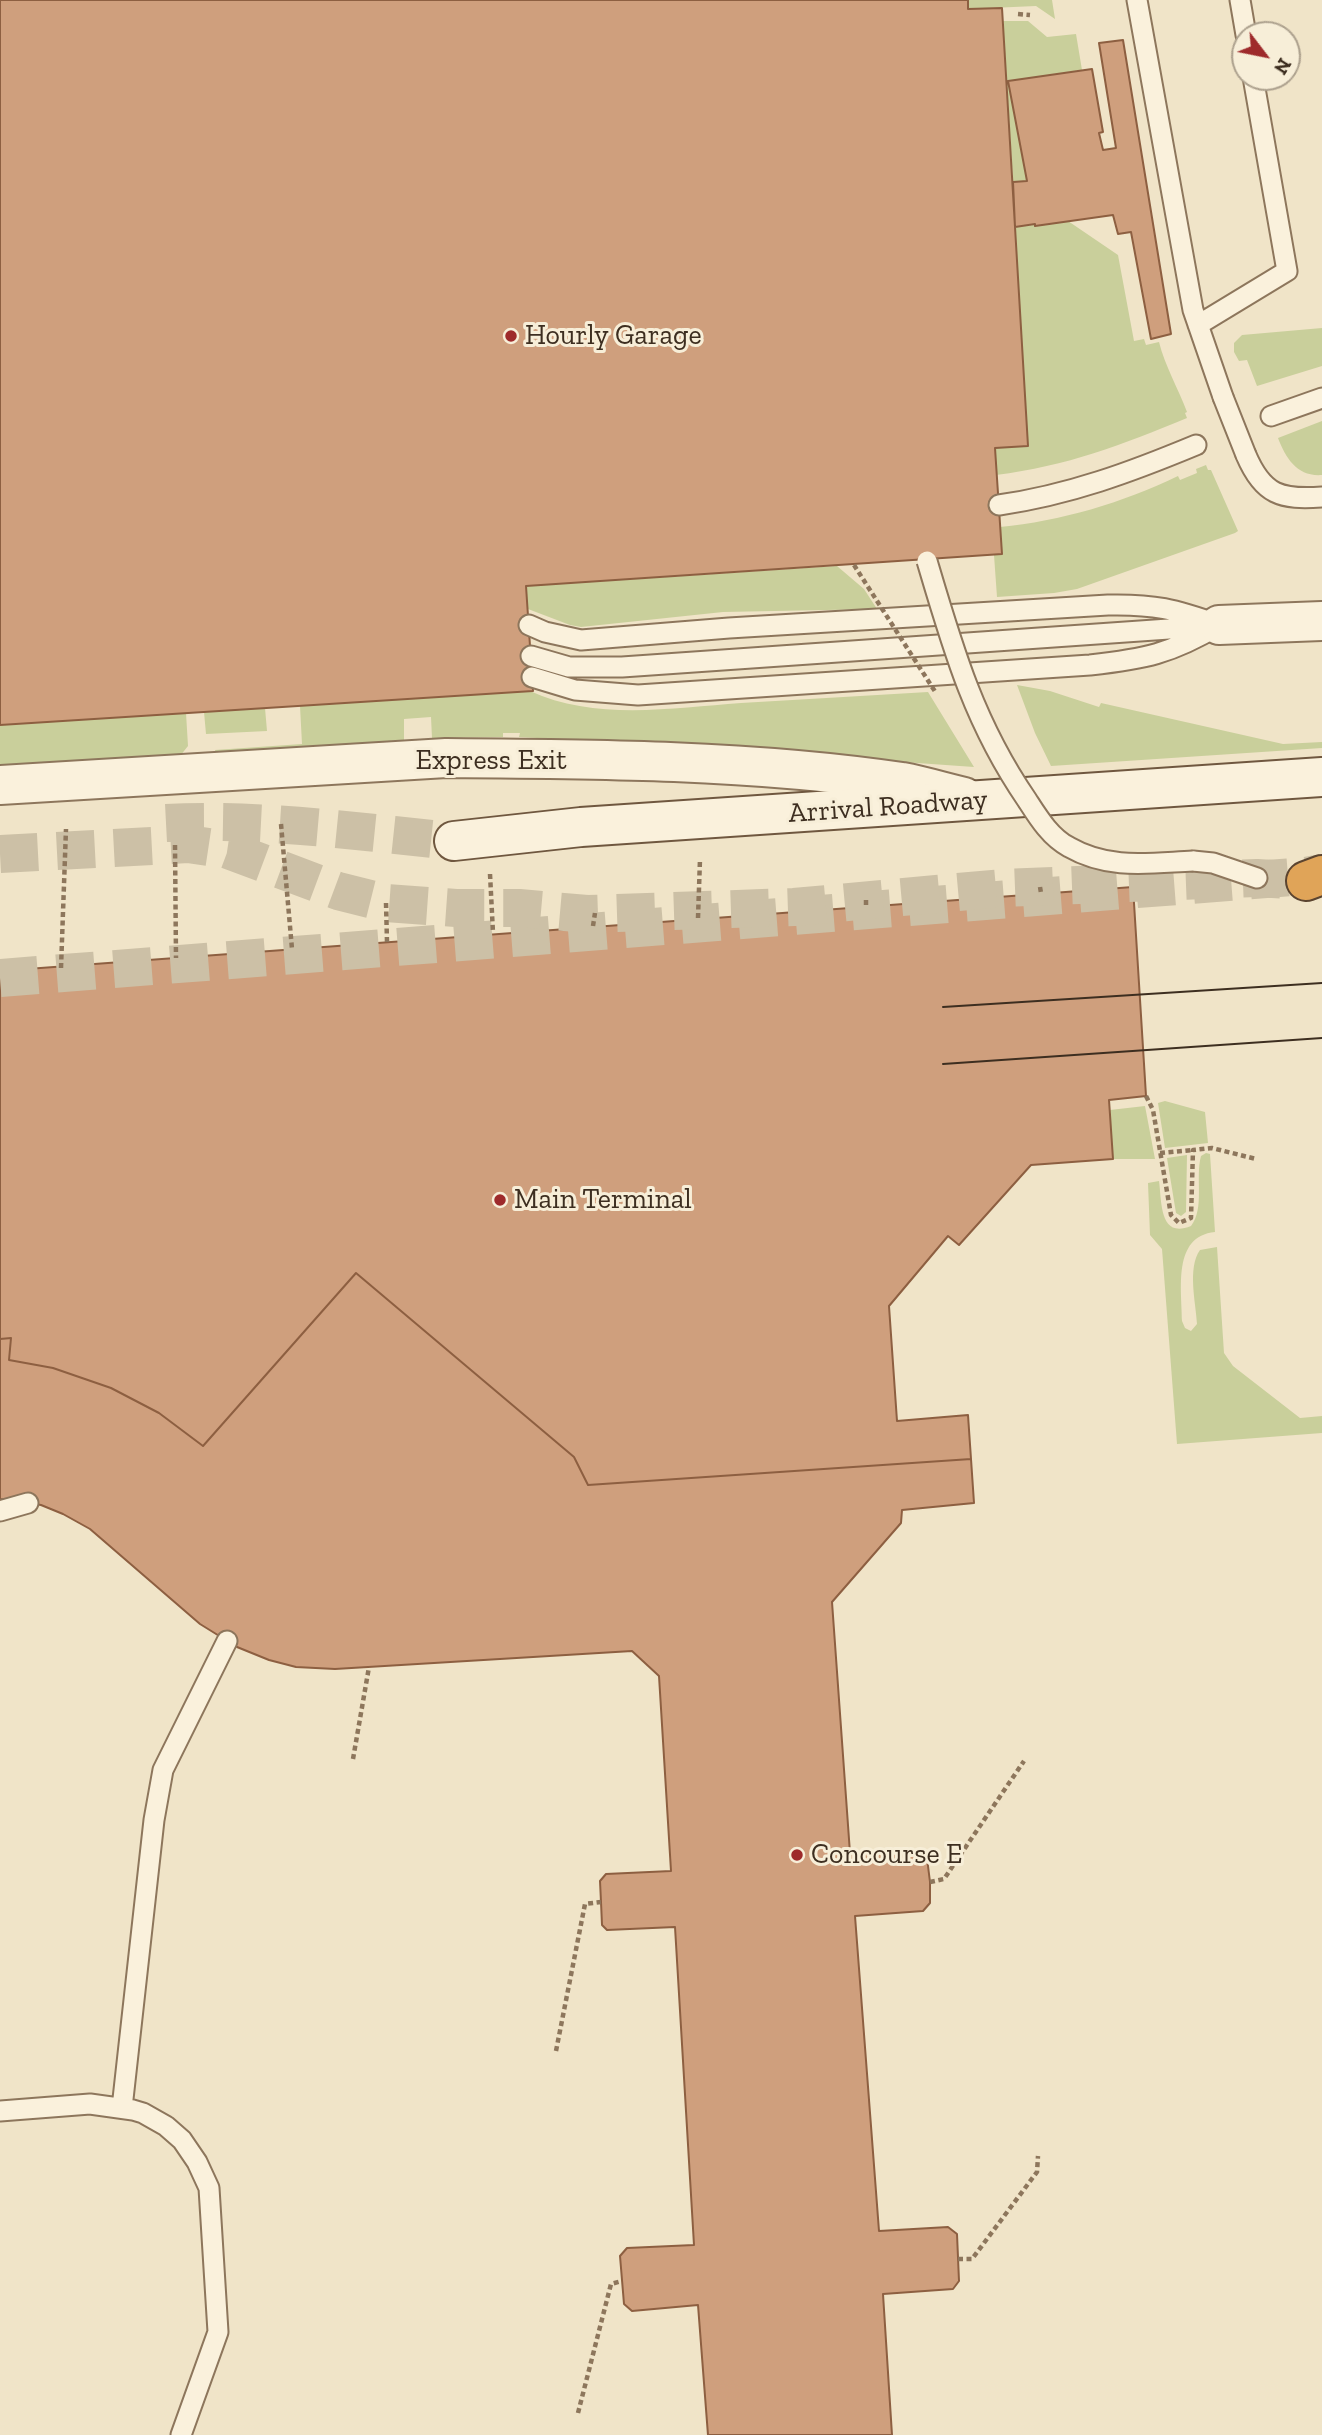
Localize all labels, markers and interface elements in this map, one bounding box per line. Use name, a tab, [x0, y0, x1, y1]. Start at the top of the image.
north arrow	[1231, 21, 1301, 91]
text: N	[1269, 54, 1296, 79]
place label: Hourly Garage	[525, 319, 702, 353]
marker: Hourly Garage	[503, 328, 519, 344]
street label: Express Exit	[415, 744, 567, 778]
street label: Arrival Roadway	[787, 783, 989, 831]
place label: Main Terminal	[514, 1183, 692, 1217]
marker: Main Terminal	[492, 1192, 508, 1208]
place label: Concourse E	[811, 1838, 963, 1872]
marker: Concourse E	[789, 1847, 805, 1863]

